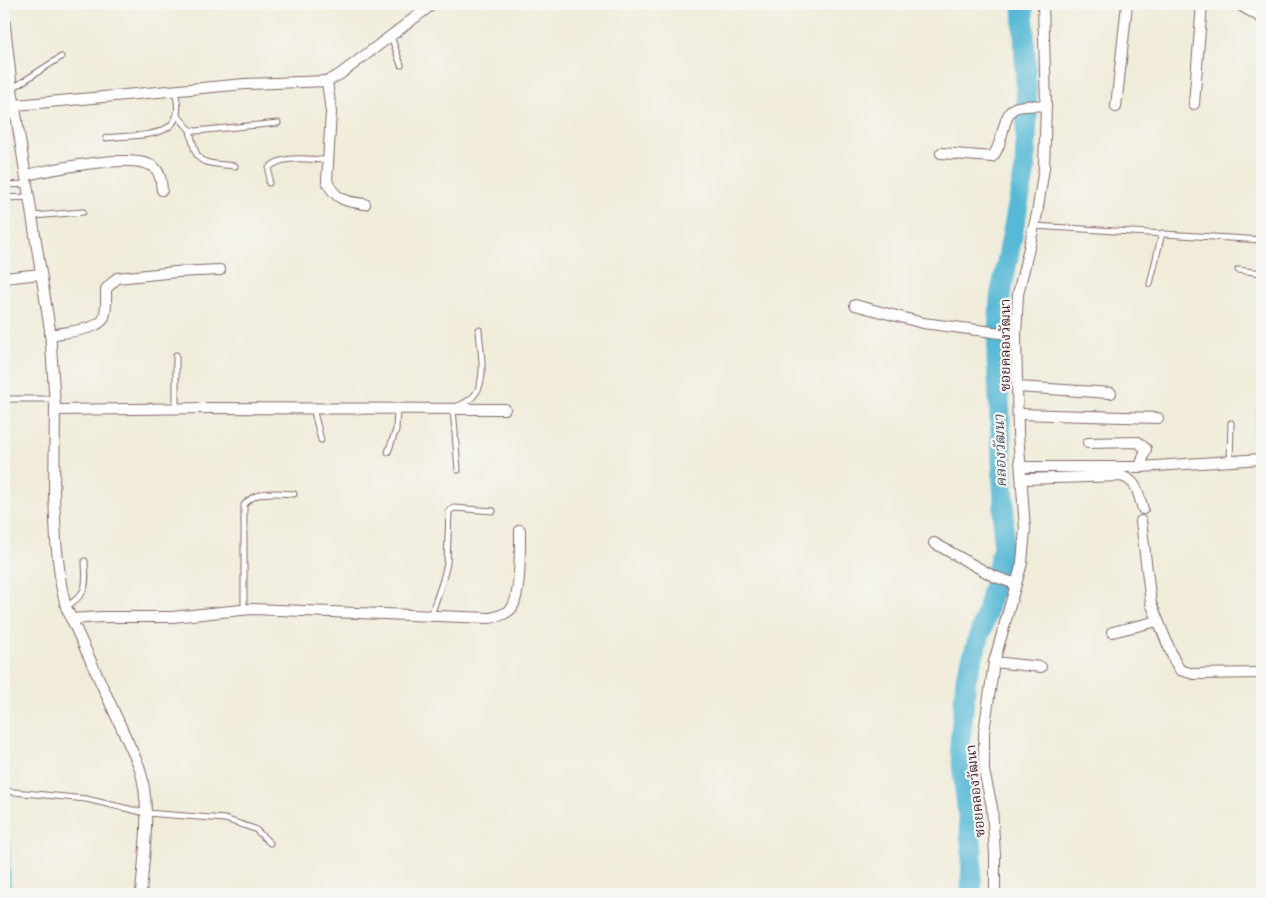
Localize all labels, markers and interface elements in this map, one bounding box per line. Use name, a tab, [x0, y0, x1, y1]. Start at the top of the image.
street label: ซอยคลองวัฒนา	[997, 298, 1015, 392]
water label: คลองวัฒนา	[990, 414, 1011, 488]
street label: ซอยคลองวัฒนา	[962, 744, 990, 838]

